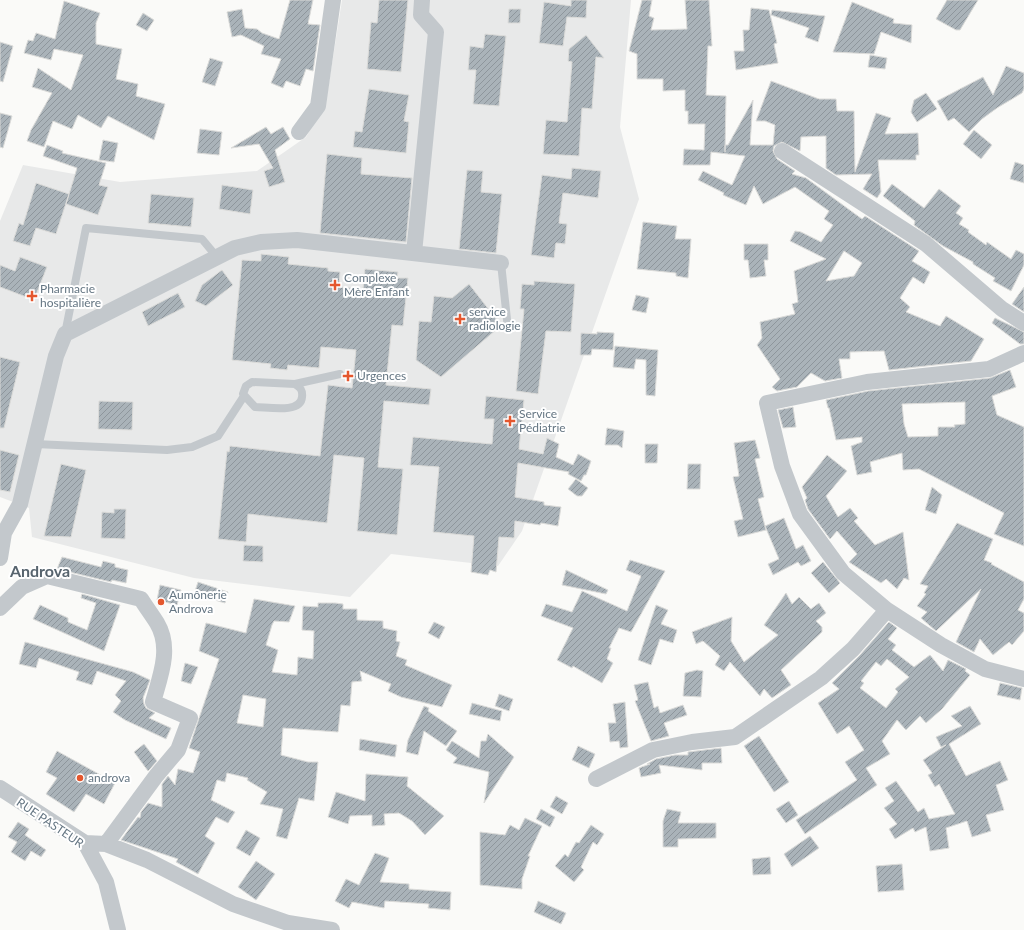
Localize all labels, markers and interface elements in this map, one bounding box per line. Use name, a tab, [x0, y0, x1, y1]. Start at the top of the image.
place label: Complexe Mère Enfant	[344, 270, 410, 299]
marker: Complexe Mère Enfant	[329, 279, 341, 291]
place label: Pharmacie hospitalière	[40, 281, 101, 310]
marker: Pharmacie hospitalière	[27, 291, 37, 301]
place label: service radiologie	[469, 304, 521, 333]
marker: service radiologie	[454, 313, 466, 325]
place label: Urgences	[357, 368, 406, 383]
marker: Urgences	[342, 370, 354, 382]
place label: Service Pédiatrie	[519, 406, 566, 435]
marker: Service Pédiatrie	[504, 415, 516, 427]
district label: Androva	[9, 561, 70, 580]
place label: Aumônerie Androva	[169, 587, 227, 616]
marker: Aumônerie Androva	[156, 597, 166, 607]
place label: androva	[88, 770, 130, 785]
marker: androva	[75, 773, 85, 783]
street label: RUE PASTEUR	[14, 795, 87, 851]

